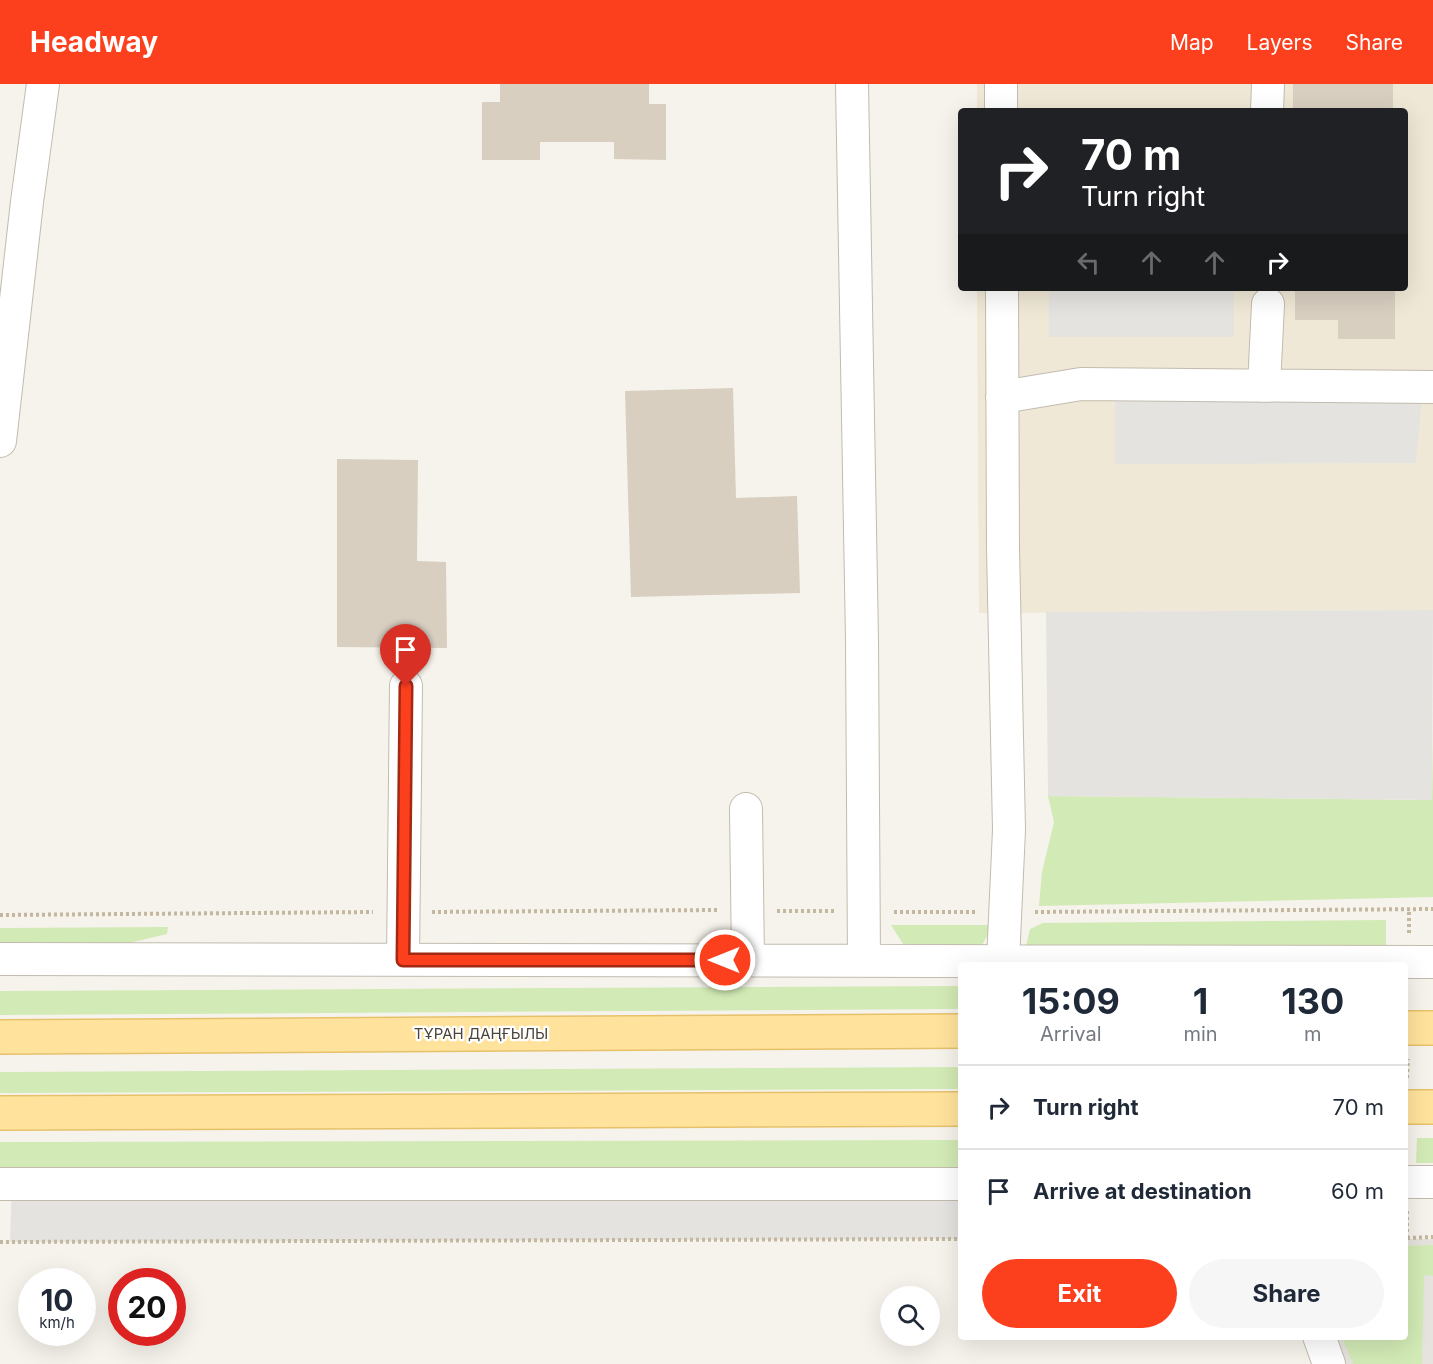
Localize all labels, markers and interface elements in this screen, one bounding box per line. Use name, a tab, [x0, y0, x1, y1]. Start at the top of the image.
text: Headway	[30, 25, 158, 59]
text: Map	[1170, 30, 1214, 55]
text: Layers	[1247, 30, 1313, 55]
text: Share	[1346, 30, 1403, 55]
text: 70 m	[1081, 129, 1181, 180]
icon: right	[982, 132, 1060, 210]
text: Turn right	[1081, 180, 1205, 213]
icon: left	[1072, 246, 1105, 279]
icon: ahead	[1135, 246, 1168, 279]
icon: ahead	[1198, 246, 1231, 279]
icon: right	[1261, 246, 1294, 279]
pin	[380, 624, 431, 686]
icon: arrive	[389, 633, 422, 666]
position arrow	[693, 928, 757, 992]
text: 15:09	[1022, 979, 1120, 1023]
text: 1	[1193, 979, 1208, 1023]
text: 130	[1281, 979, 1344, 1023]
text: Arrival	[1040, 1022, 1102, 1046]
text: min	[1183, 1022, 1218, 1046]
text: m	[1304, 1022, 1322, 1046]
street label: ТҰРАН ДАҢҒЫЛЫ	[414, 1024, 548, 1043]
icon: right	[982, 1091, 1015, 1124]
text: Turn right	[1033, 1094, 1139, 1120]
text: 70 m	[1333, 1094, 1384, 1120]
icon: arrive	[982, 1175, 1015, 1208]
text: Arrive at destination	[1033, 1178, 1252, 1204]
text: 60 m	[1331, 1178, 1384, 1204]
button: Exit	[982, 1259, 1177, 1328]
button: Share	[1189, 1259, 1384, 1328]
speed limit sign: 20	[108, 1268, 186, 1346]
text: 10	[40, 1282, 74, 1318]
map controls	[880, 1286, 940, 1346]
button: search	[880, 1286, 940, 1346]
text: km/h	[39, 1313, 75, 1332]

